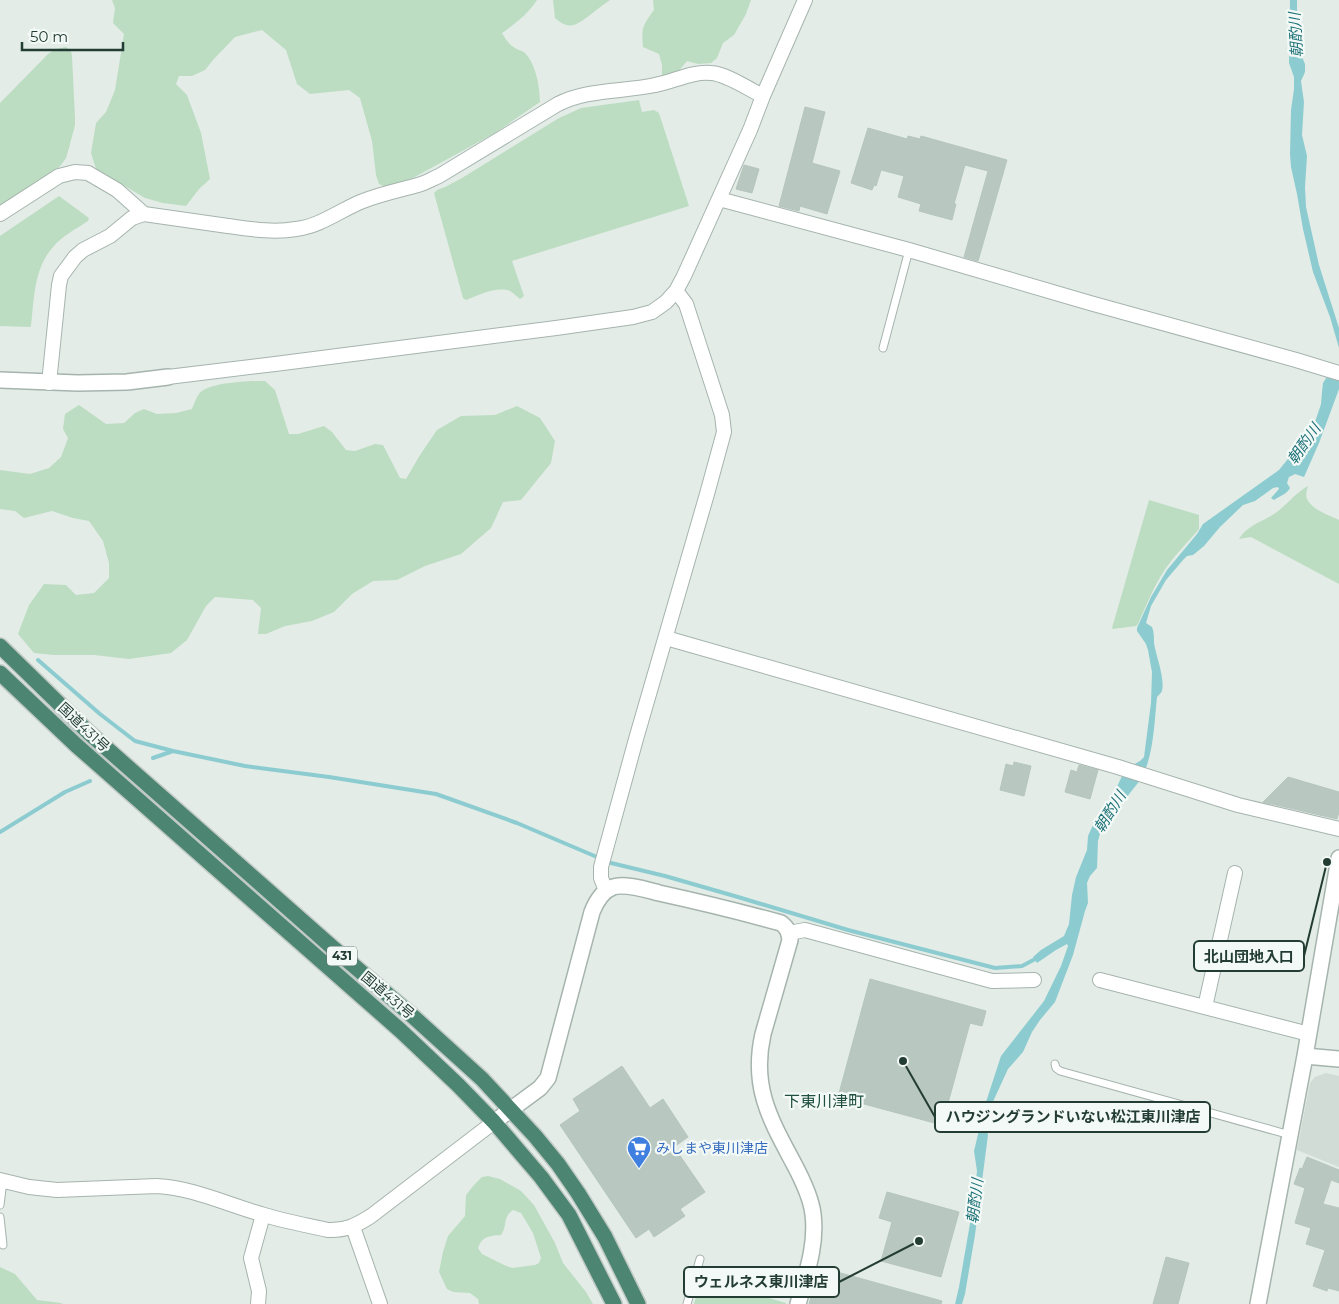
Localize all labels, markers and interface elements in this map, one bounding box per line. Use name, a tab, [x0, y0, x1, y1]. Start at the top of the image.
water label: 朝酌川	[1285, 10, 1306, 58]
scale bar	[22, 20, 124, 52]
text: 50 m	[30, 27, 68, 46]
water label: 朝酌川	[1283, 418, 1325, 468]
street label: 国道431号	[54, 699, 114, 755]
water label: 朝酌川	[1090, 786, 1131, 836]
callout: 北山団地入口	[1194, 941, 1304, 971]
road number: 431	[327, 946, 357, 966]
text: 北山団地入口	[1204, 947, 1294, 966]
street label: 国道431号	[358, 968, 418, 1022]
district label: 下東川津町	[784, 1092, 864, 1111]
callout: ハウジングランドいない松江東川津店	[935, 1102, 1210, 1132]
text: ハウジングランドいない松江東川津店	[945, 1107, 1201, 1126]
supermarket icon: みしまや東川津店	[626, 1135, 652, 1169]
place label: みしまや東川津店	[656, 1139, 768, 1157]
water label: 朝酌川	[962, 1175, 987, 1224]
callout: ウェルネス東川津店	[684, 1267, 839, 1297]
text: ウェルネス東川津店	[693, 1272, 829, 1291]

